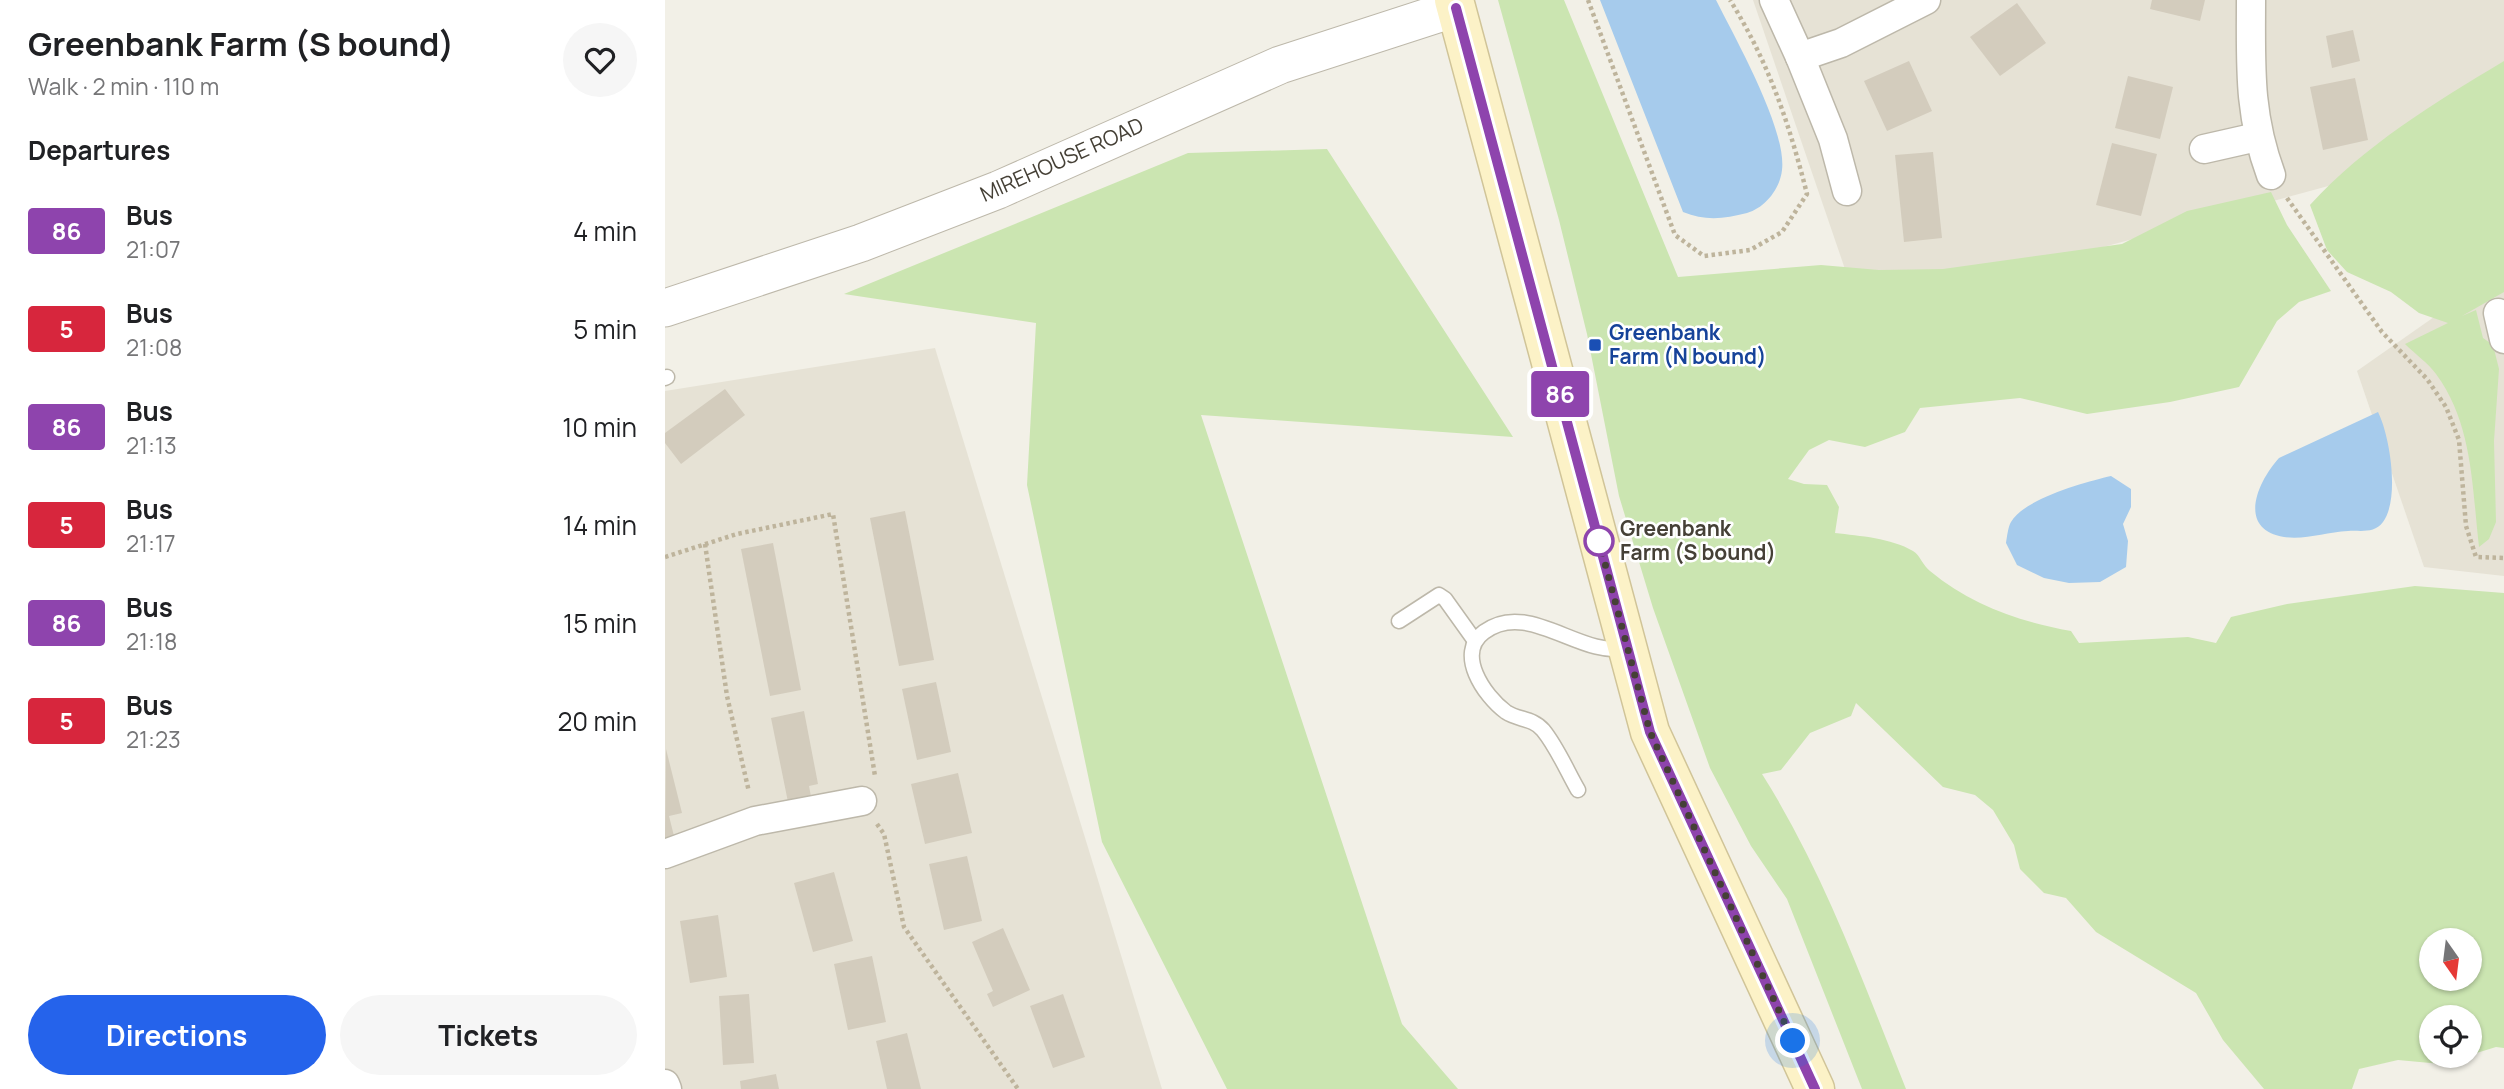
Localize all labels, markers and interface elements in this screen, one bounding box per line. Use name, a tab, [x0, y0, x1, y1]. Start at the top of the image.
text: Greenbank Farm (S bound)	[28, 21, 454, 66]
button: heart	[563, 23, 637, 97]
text: Walk · 2 min · 110 m	[28, 70, 219, 102]
street label: MIREHOUSE ROAD	[976, 111, 1148, 208]
text: Departures	[28, 132, 170, 168]
text: Bus	[126, 197, 173, 233]
text: 4 min	[573, 213, 637, 249]
text: 86	[52, 214, 81, 247]
text: 21:07	[126, 233, 181, 265]
text: Bus	[126, 295, 173, 331]
text: 5 min	[573, 311, 637, 347]
text: 5	[59, 312, 74, 345]
place label: Greenbank Farm (N bound)	[1609, 318, 1766, 370]
text: 21:08	[126, 331, 182, 363]
marker: Greenbank Farm (N bound)	[1587, 337, 1603, 353]
line badge: 86	[1529, 371, 1591, 417]
text: 86	[1545, 377, 1575, 410]
text: Bus	[126, 393, 173, 429]
text: 10 min	[562, 409, 637, 445]
text: 86	[52, 410, 81, 443]
text: 21:13	[126, 429, 177, 461]
text: Bus	[126, 491, 173, 527]
text: 14 min	[563, 507, 637, 543]
text: 5	[59, 508, 74, 541]
place label: Greenbank Farm (S bound)	[1620, 514, 1776, 566]
marker: Greenbank Farm (S bound)	[1584, 526, 1614, 556]
text: 21:17	[126, 527, 175, 559]
text: Bus	[126, 589, 173, 625]
text: 15 min	[563, 605, 637, 641]
text: 86	[52, 606, 81, 639]
text: 21:18	[126, 625, 177, 657]
text: Bus	[126, 687, 173, 723]
text: 20 min	[558, 703, 637, 739]
text: 5	[59, 704, 74, 737]
text: 21:23	[126, 723, 181, 755]
north arrow	[2419, 928, 2481, 990]
map controls	[2419, 928, 2482, 1068]
button: Directions	[28, 995, 326, 1075]
button: Tickets	[340, 995, 637, 1075]
button: locate	[2419, 1005, 2482, 1068]
your location	[1775, 1023, 1810, 1058]

